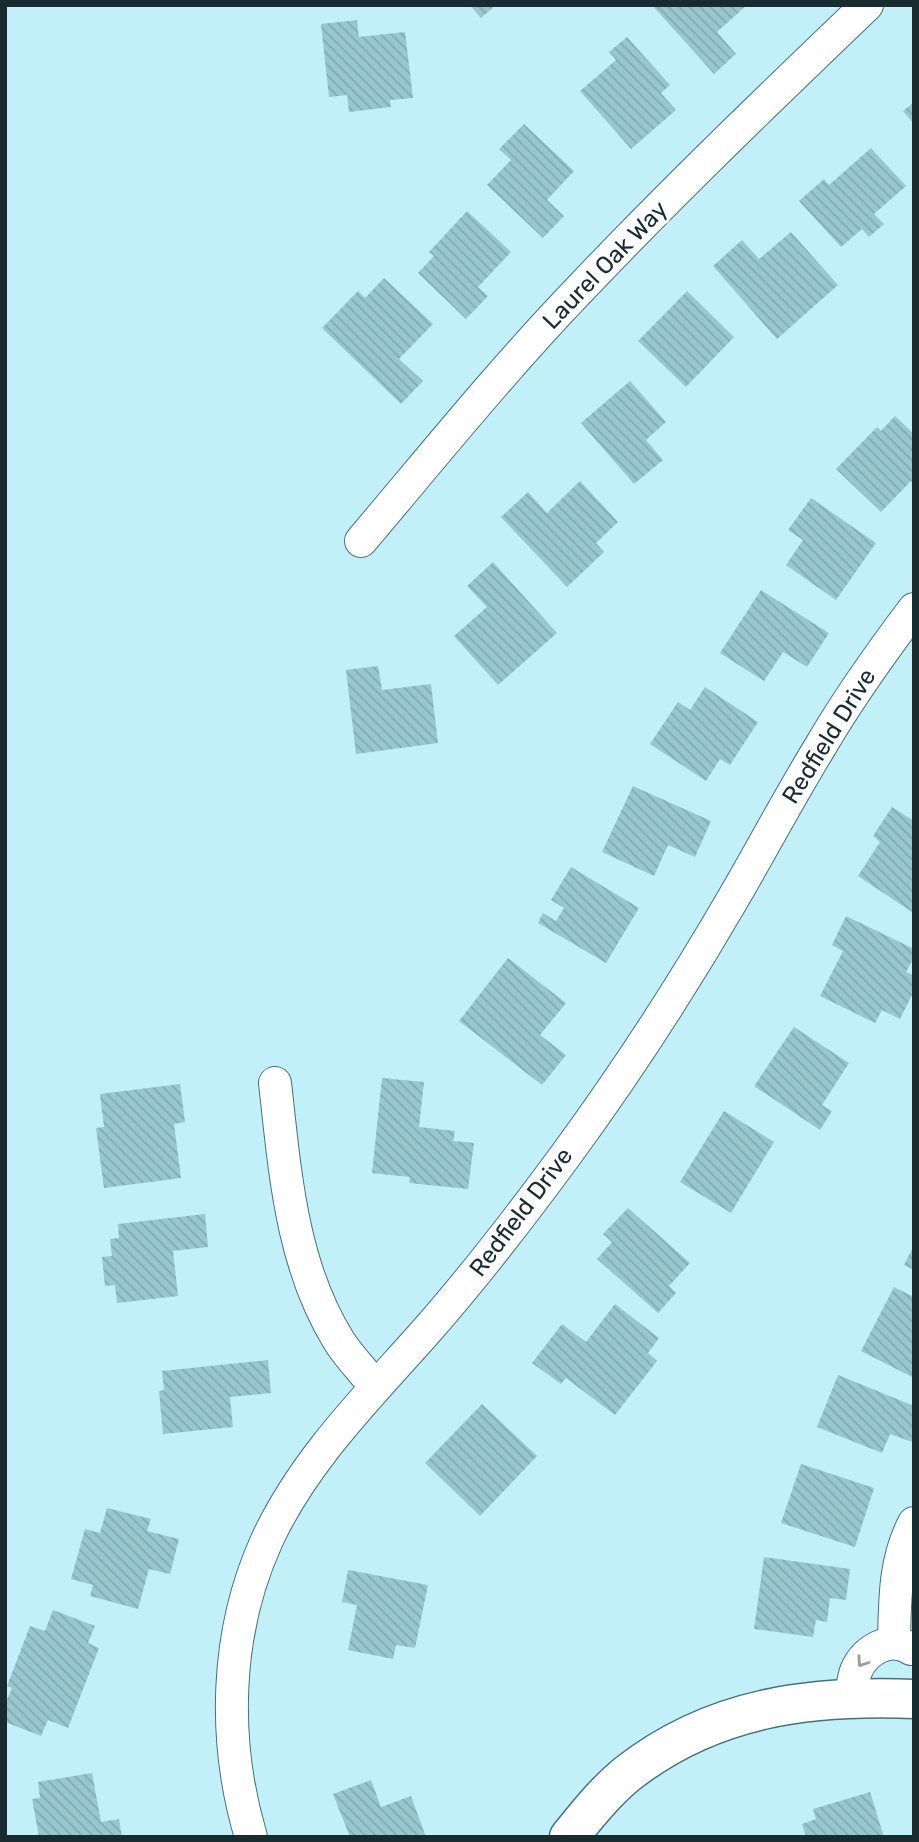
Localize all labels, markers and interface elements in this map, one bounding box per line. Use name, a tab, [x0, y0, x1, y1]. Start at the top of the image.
street label: Laurel Oak Way	[537, 195, 673, 335]
street label: Redfield Drive	[776, 663, 882, 809]
street label: Redfield Drive	[464, 1142, 578, 1282]
one-way arrow	[858, 1654, 870, 1667]

